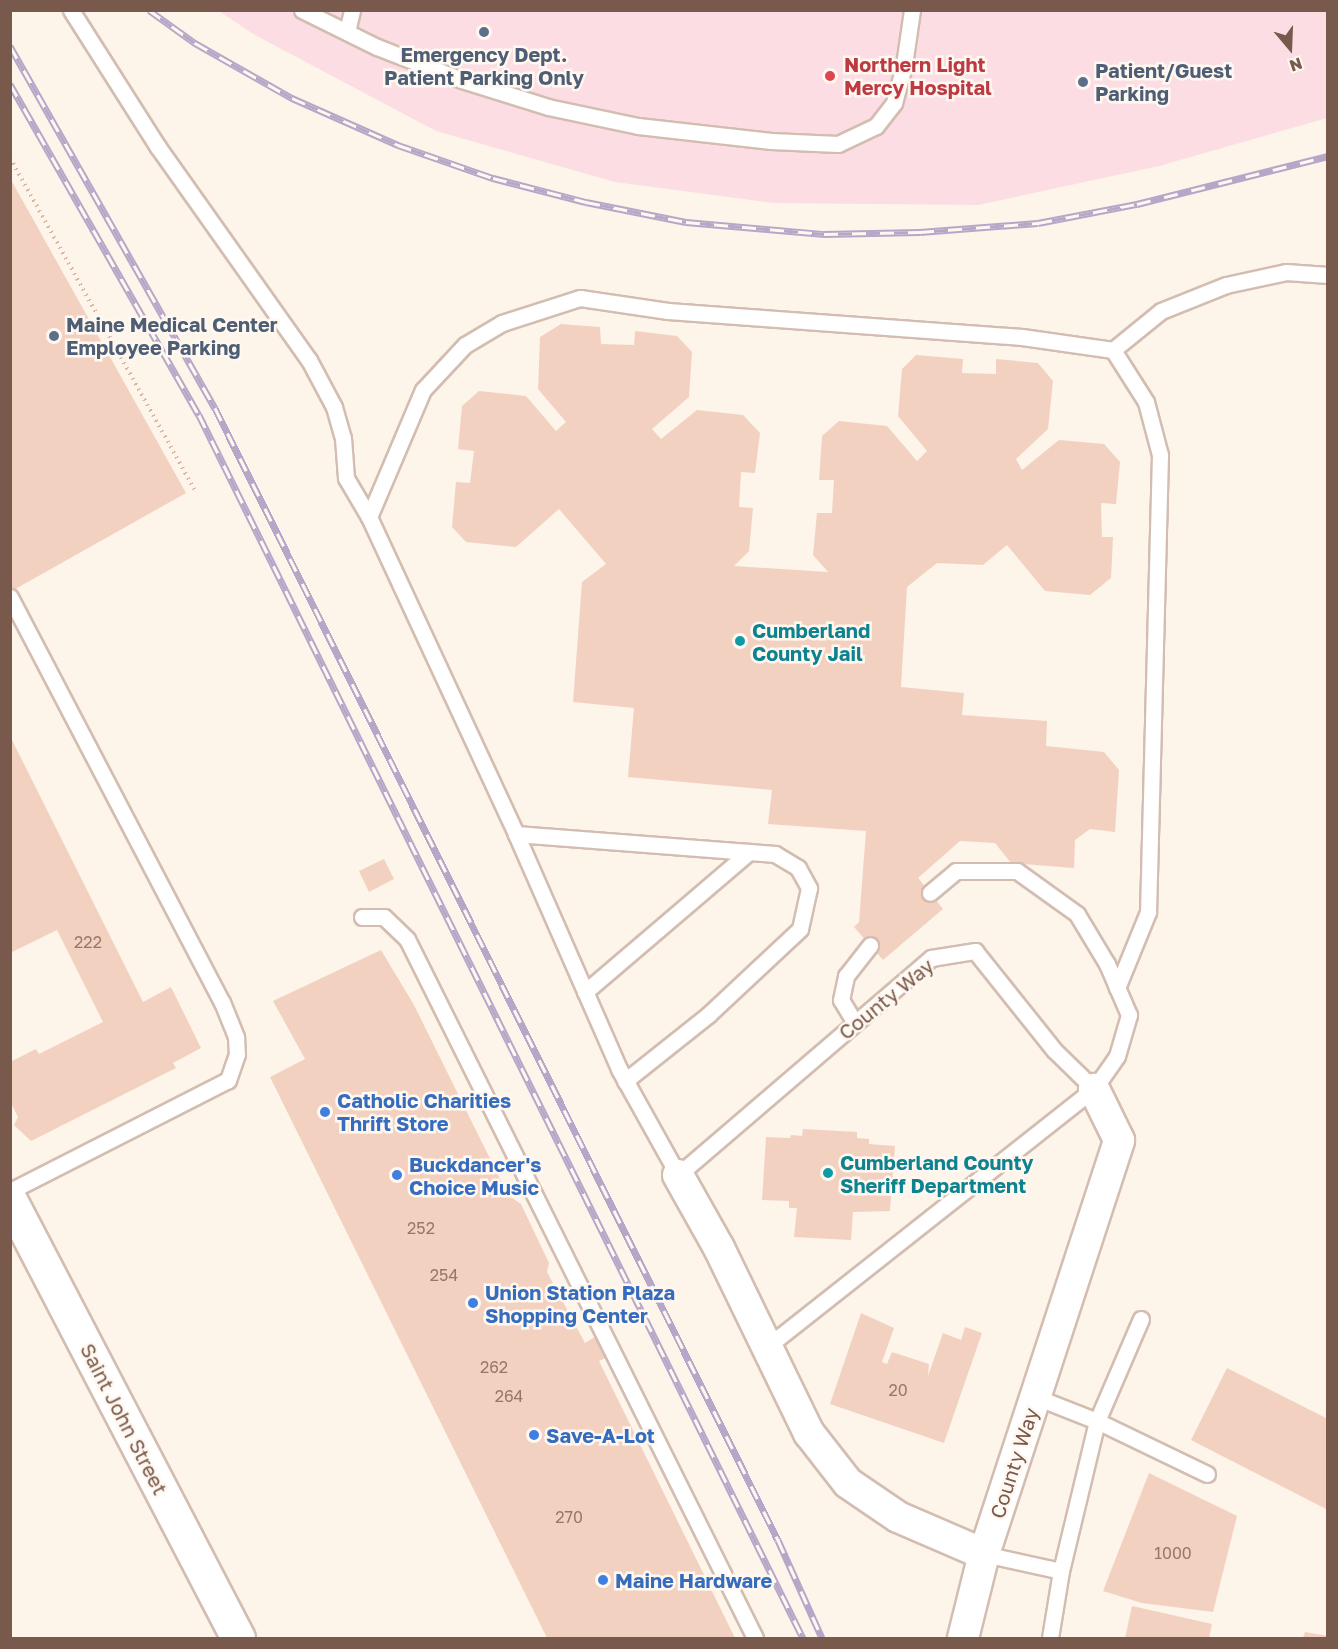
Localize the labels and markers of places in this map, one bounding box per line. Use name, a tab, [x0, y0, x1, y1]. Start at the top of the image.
marker: Emergency Dept. Patient Parking Only	[477, 25, 491, 39]
place label: Emergency Dept. Patient Parking Only	[384, 42, 584, 89]
place label: Northern Light Mercy Hospital	[844, 52, 992, 99]
place label: Patient/Guest Parking	[1095, 58, 1232, 105]
marker: Northern Light Mercy Hospital	[821, 67, 839, 85]
marker: Patient/Guest Parking	[1076, 75, 1090, 89]
place label: Maine Medical Center Employee Parking	[66, 312, 278, 359]
marker: Maine Medical Center Employee Parking	[47, 329, 61, 343]
place label: Cumberland County Jail	[752, 618, 870, 665]
marker: Cumberland County Jail	[733, 634, 747, 648]
place label: Catholic Charities Thrift Store	[337, 1088, 511, 1135]
marker: Catholic Charities Thrift Store	[318, 1105, 332, 1119]
place label: Cumberland County Sheriff Department	[840, 1150, 1034, 1197]
place label: Buckdancer's Choice Music	[409, 1152, 541, 1199]
marker: Cumberland County Sheriff Department	[821, 1166, 835, 1180]
marker: Buckdancer's Choice Music	[390, 1168, 404, 1182]
place label: Union Station Plaza Shopping Center	[485, 1280, 675, 1327]
marker: Union Station Plaza Shopping Center	[466, 1296, 480, 1310]
place label: Save-A-Lot	[546, 1423, 655, 1447]
marker: Save-A-Lot	[527, 1428, 541, 1442]
place label: Maine Hardware	[615, 1568, 772, 1592]
marker: Maine Hardware	[596, 1573, 610, 1587]

